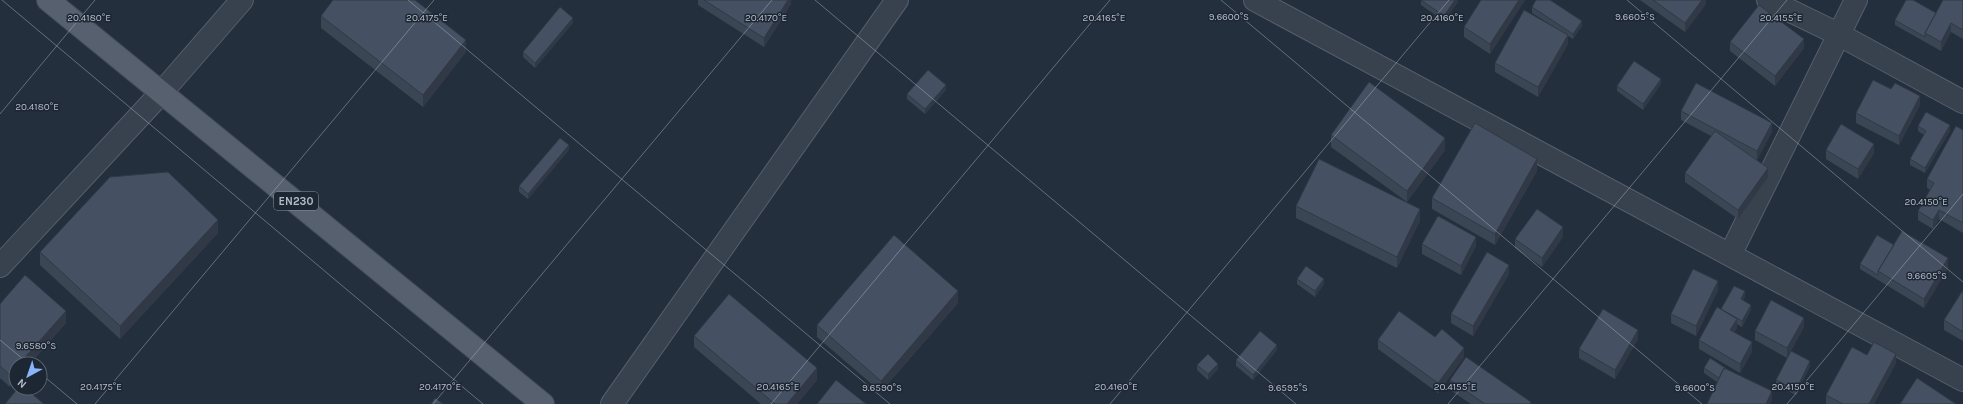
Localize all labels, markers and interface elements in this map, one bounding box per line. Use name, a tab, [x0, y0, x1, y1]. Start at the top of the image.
text: 9.6600°S	[1209, 11, 1249, 23]
text: 9.6605°S	[1615, 11, 1655, 23]
text: 20.4180°E	[67, 12, 111, 24]
text: 20.4175°E	[406, 12, 448, 24]
text: 20.4170°E	[745, 12, 787, 24]
text: 20.4165°E	[1083, 12, 1125, 24]
text: 20.4160°E	[1420, 12, 1464, 24]
text: 20.4155°E	[1760, 12, 1802, 24]
text: 20.4180°E	[15, 101, 59, 113]
road number: EN230	[274, 192, 318, 210]
text: 20.4150°E	[1904, 196, 1948, 208]
text: 9.6605°S	[1907, 270, 1947, 282]
text: 9.6580°S	[16, 340, 56, 352]
north arrow	[8, 356, 48, 396]
text: N	[15, 376, 29, 391]
text: 20.4175°E	[80, 381, 122, 393]
text: 20.4170°E	[419, 381, 461, 393]
text: 20.4165°E	[757, 381, 799, 393]
text: 20.4160°E	[1094, 381, 1138, 393]
text: 20.4155°E	[1434, 381, 1476, 393]
text: 20.4150°E	[1771, 381, 1815, 393]
text: 9.6590°S	[862, 382, 902, 394]
text: 9.6595°S	[1268, 382, 1308, 394]
text: 9.6600°S	[1675, 382, 1715, 394]

